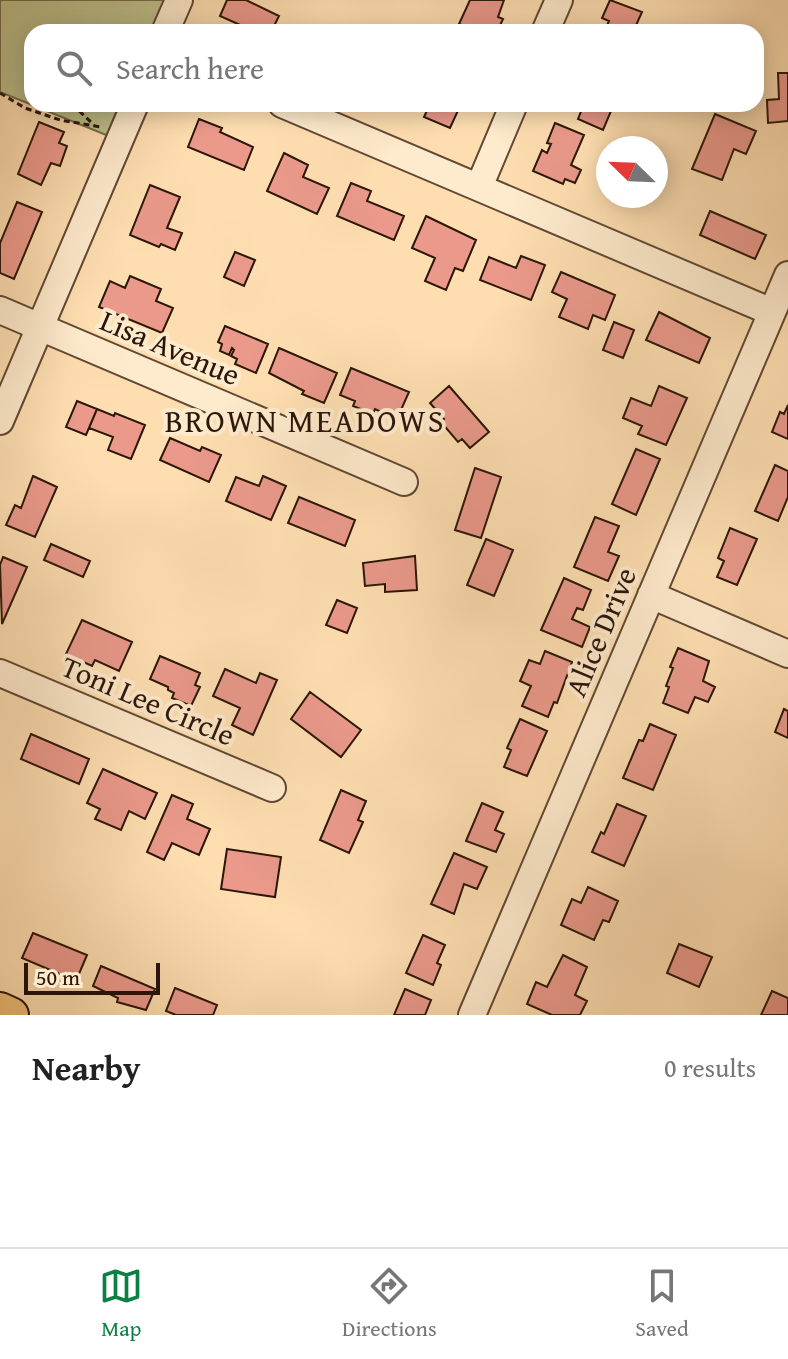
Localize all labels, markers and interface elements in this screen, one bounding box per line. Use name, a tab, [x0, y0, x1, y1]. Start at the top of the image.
search box	[24, 24, 764, 112]
icon: search	[52, 46, 96, 90]
text: Search here	[116, 46, 264, 90]
north arrow	[596, 136, 668, 208]
street label: Lisa Avenue	[94, 298, 247, 396]
district label: BROWN MEADOWS	[165, 397, 445, 444]
street label: Alice Drive	[553, 560, 647, 703]
street label: Toni Lee Circle	[55, 644, 242, 756]
scale bar	[24, 959, 160, 995]
text: 50 m	[36, 961, 80, 993]
text: Nearby	[32, 1043, 141, 1092]
text: 0 results	[664, 1048, 756, 1087]
tab: Map	[99, 1264, 143, 1344]
tab: Directions	[342, 1264, 437, 1344]
tab: Saved	[635, 1264, 689, 1344]

